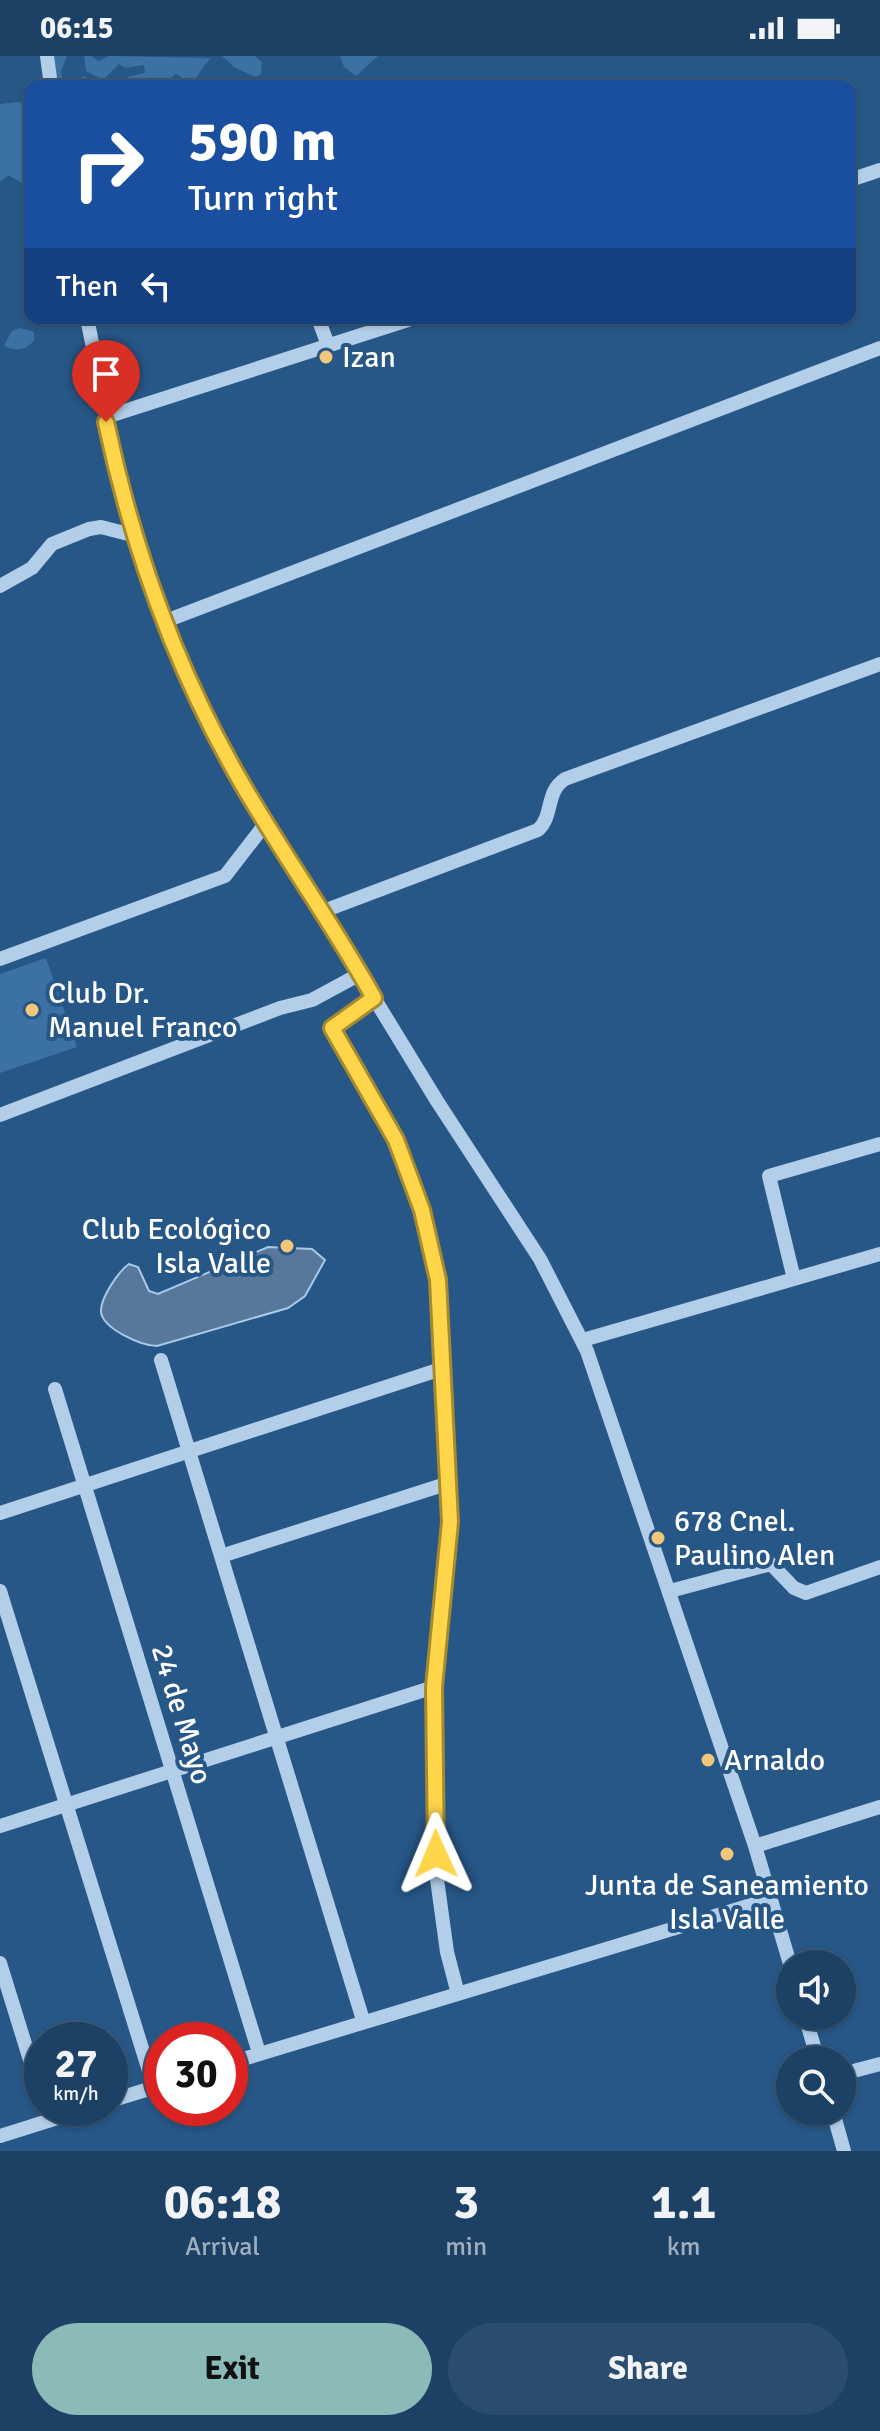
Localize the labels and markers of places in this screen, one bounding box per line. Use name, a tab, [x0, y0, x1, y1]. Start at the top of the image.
place label: Izan	[342, 339, 396, 376]
pin	[72, 340, 140, 422]
marker: Izan	[317, 348, 335, 366]
place label: Club Dr. Manuel Franco	[48, 975, 238, 1046]
marker: Club Dr. Manuel Franco	[23, 1001, 41, 1019]
place label: Club Ecológico Isla Valle	[82, 1211, 271, 1282]
marker: Club Ecológico Isla Valle	[278, 1237, 296, 1255]
place label: 678 Cnel. Paulino Alen	[674, 1503, 835, 1574]
marker: 678 Cnel. Paulino Alen	[649, 1529, 667, 1547]
place label: Arnaldo	[724, 1742, 825, 1779]
marker: Arnaldo	[699, 1751, 717, 1769]
marker: Junta de Saneamiento Isla Valle	[718, 1845, 736, 1863]
place label: Junta de Saneamiento Isla Valle	[585, 1867, 869, 1938]

